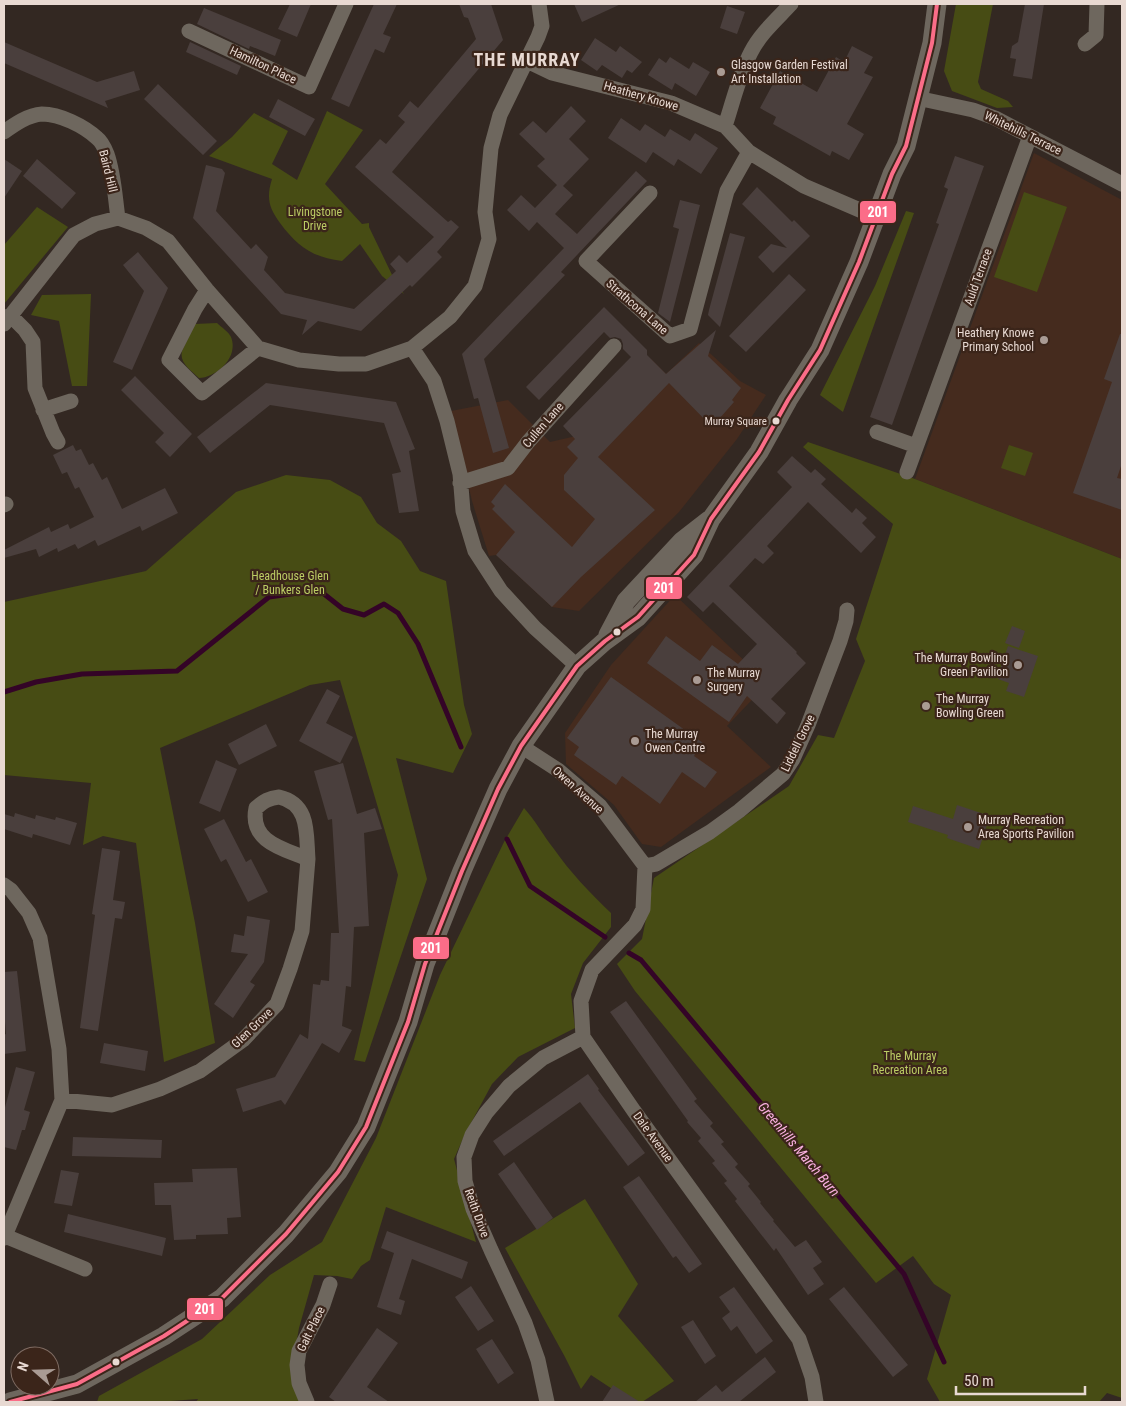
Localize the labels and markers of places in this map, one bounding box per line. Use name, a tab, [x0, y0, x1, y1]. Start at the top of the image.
place label: Glasgow Garden Festival Art Installation	[731, 58, 848, 86]
marker: Glasgow Garden Festival Art Installation	[715, 66, 727, 78]
place label: Heathery Knowe Primary School	[957, 326, 1034, 354]
marker: Heathery Knowe Primary School	[1038, 334, 1050, 346]
place label: Murray Square	[704, 415, 767, 428]
marker: Murray Square	[771, 416, 781, 426]
unlabelled marker	[612, 627, 622, 637]
place label: The Murray Bowling Green Pavilion	[915, 651, 1008, 679]
marker: The Murray Bowling Green Pavilion	[1012, 659, 1024, 671]
place label: The Murray Surgery	[707, 666, 760, 694]
marker: The Murray Surgery	[691, 674, 703, 686]
place label: The Murray Bowling Green	[936, 692, 1004, 720]
marker: The Murray Bowling Green	[920, 700, 932, 712]
place label: The Murray Owen Centre	[645, 727, 706, 755]
marker: The Murray Owen Centre	[629, 735, 641, 747]
place label: Murray Recreation Area Sports Pavilion	[978, 813, 1074, 841]
marker: Murray Recreation Area Sports Pavilion	[962, 821, 974, 833]
unlabelled marker	[111, 1357, 121, 1367]

